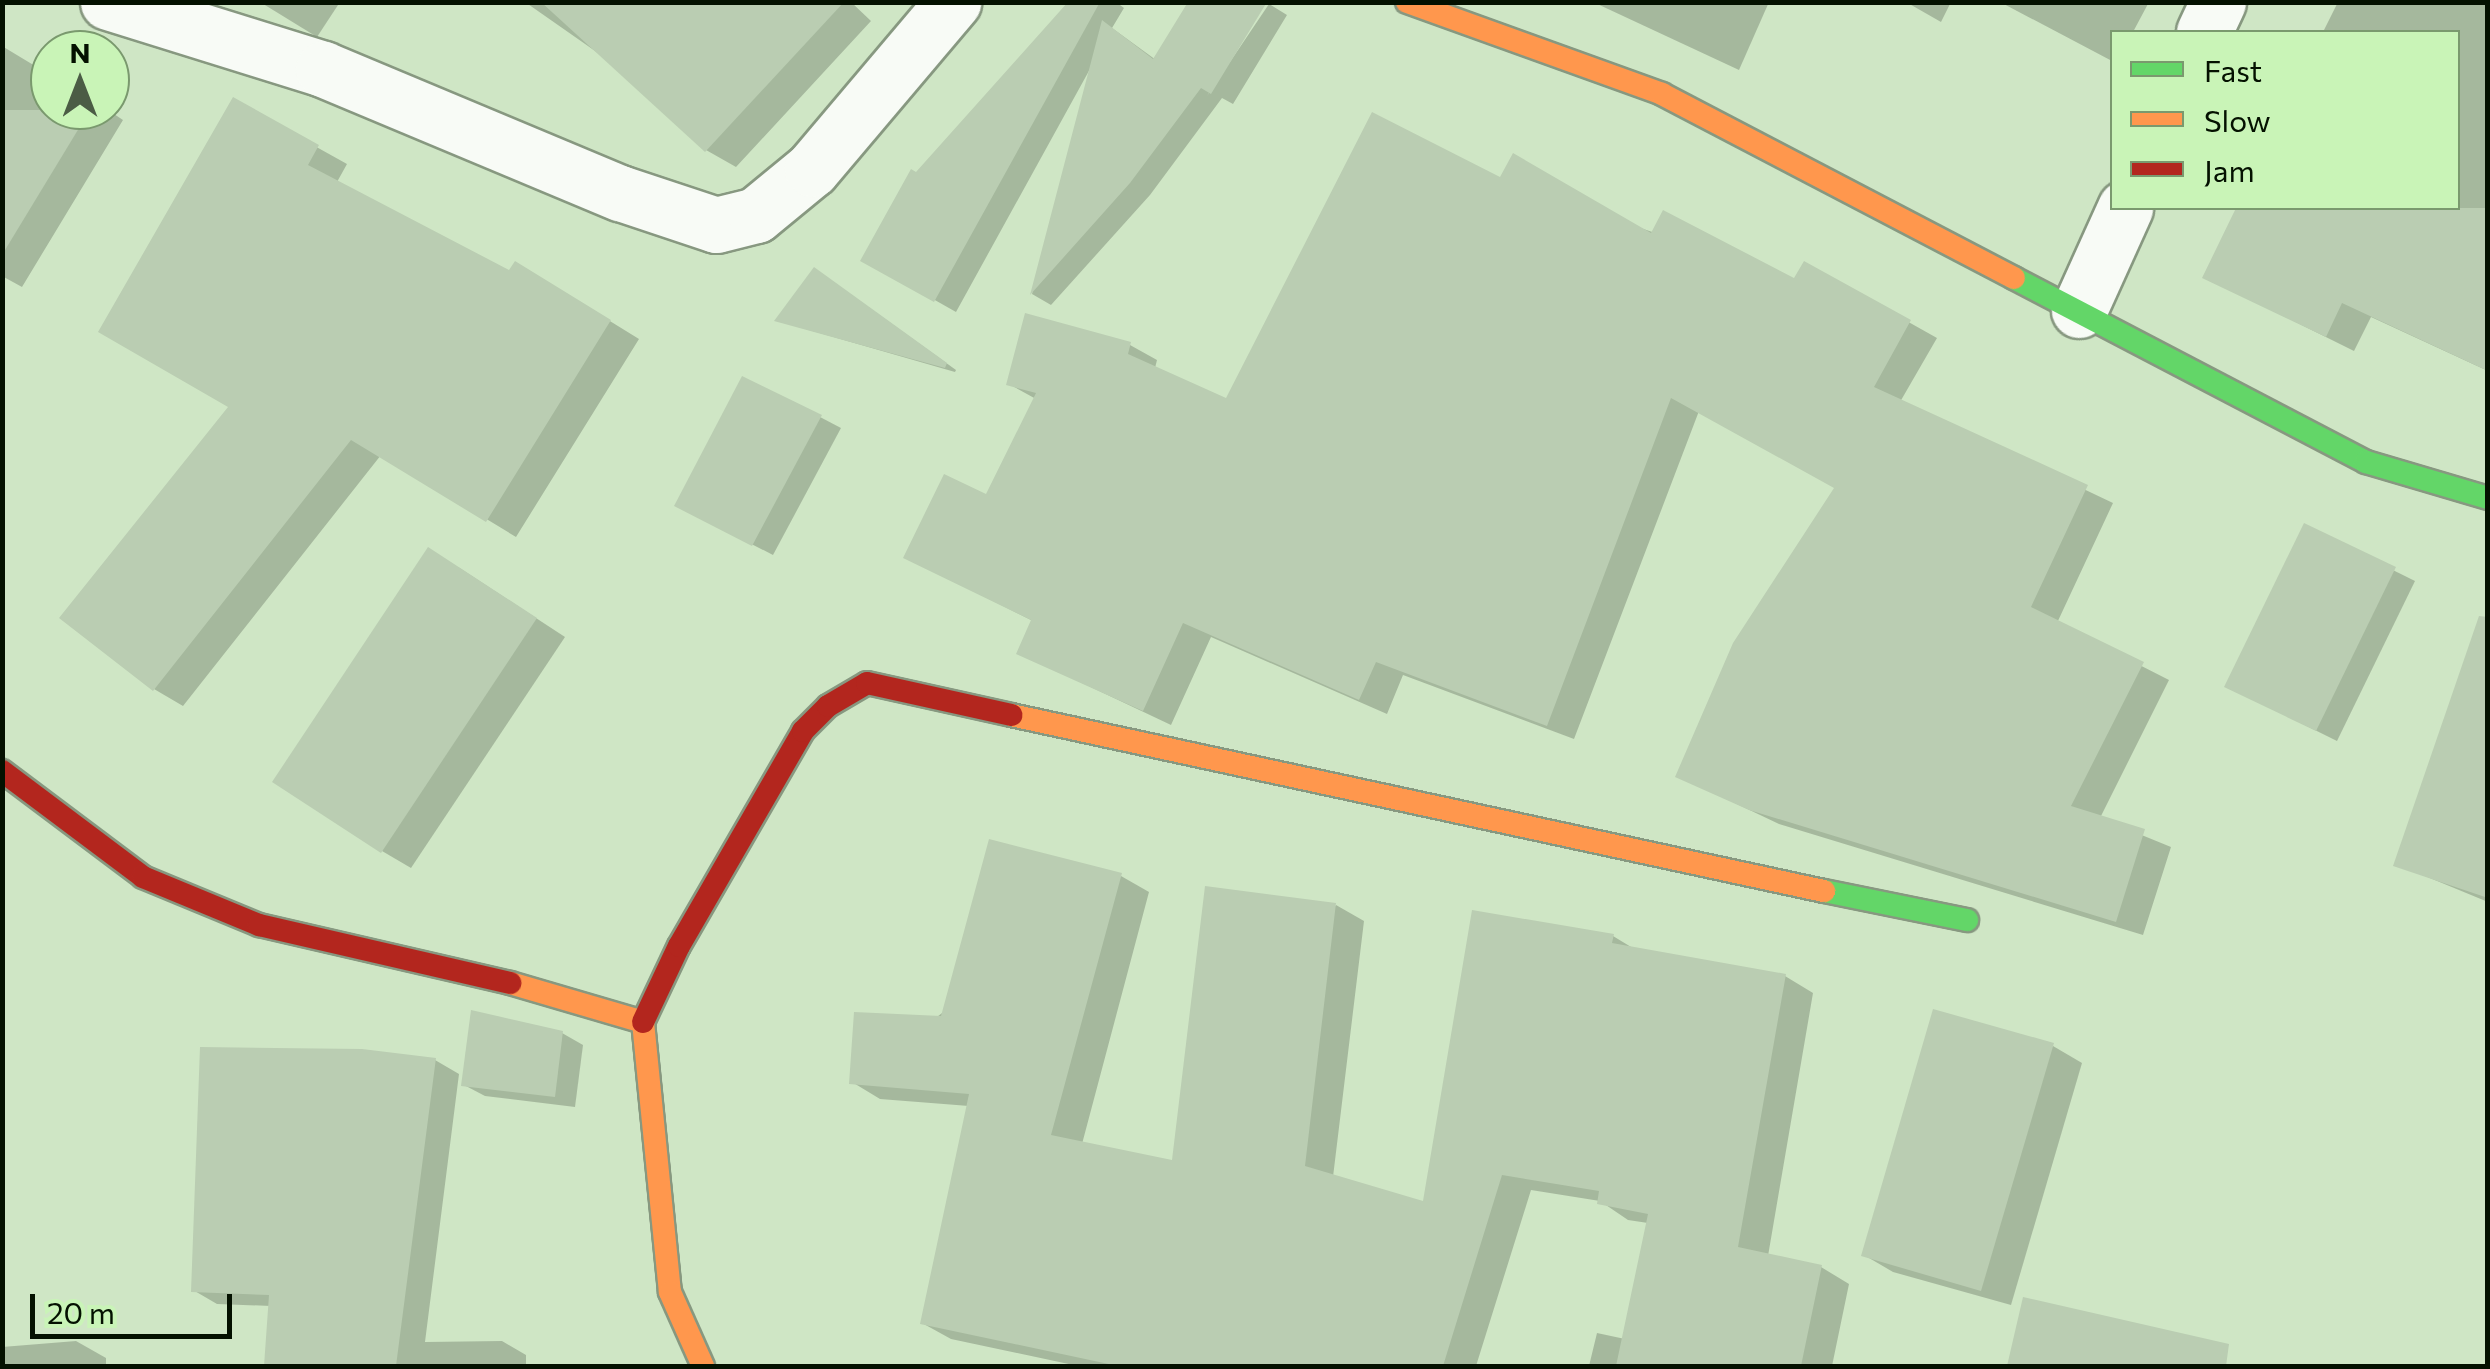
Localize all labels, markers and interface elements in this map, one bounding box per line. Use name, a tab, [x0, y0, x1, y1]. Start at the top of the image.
north arrow	[30, 30, 130, 130]
legend	[2110, 30, 2460, 210]
text: N	[70, 35, 91, 69]
text: Fast	[2204, 51, 2262, 88]
text: Slow	[2204, 101, 2271, 138]
text: Jam	[2204, 151, 2255, 188]
scale bar	[35, 1274, 238, 1336]
text: 20 m	[47, 1293, 115, 1330]

